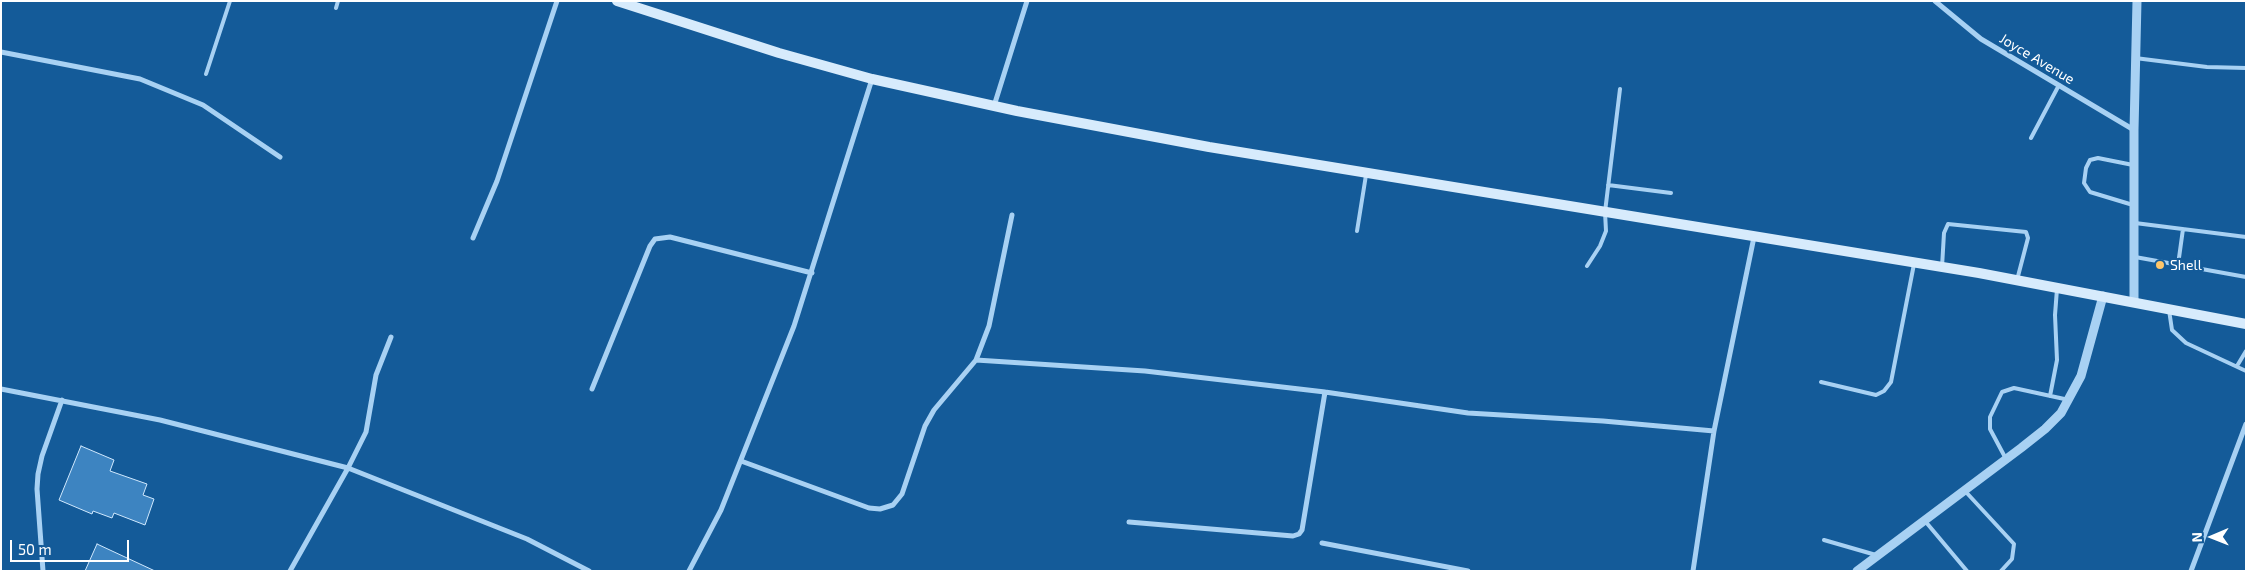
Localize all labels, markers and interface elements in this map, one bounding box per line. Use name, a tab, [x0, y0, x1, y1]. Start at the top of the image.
street label: Joyce Avenue	[1997, 30, 2077, 88]
place label: Shell	[2170, 257, 2202, 273]
marker: Shell	[2154, 259, 2166, 271]
north arrow	[2187, 512, 2237, 562]
scale bar	[12, 530, 131, 562]
text: N	[2188, 532, 2205, 542]
text: 50 m	[18, 540, 52, 558]

